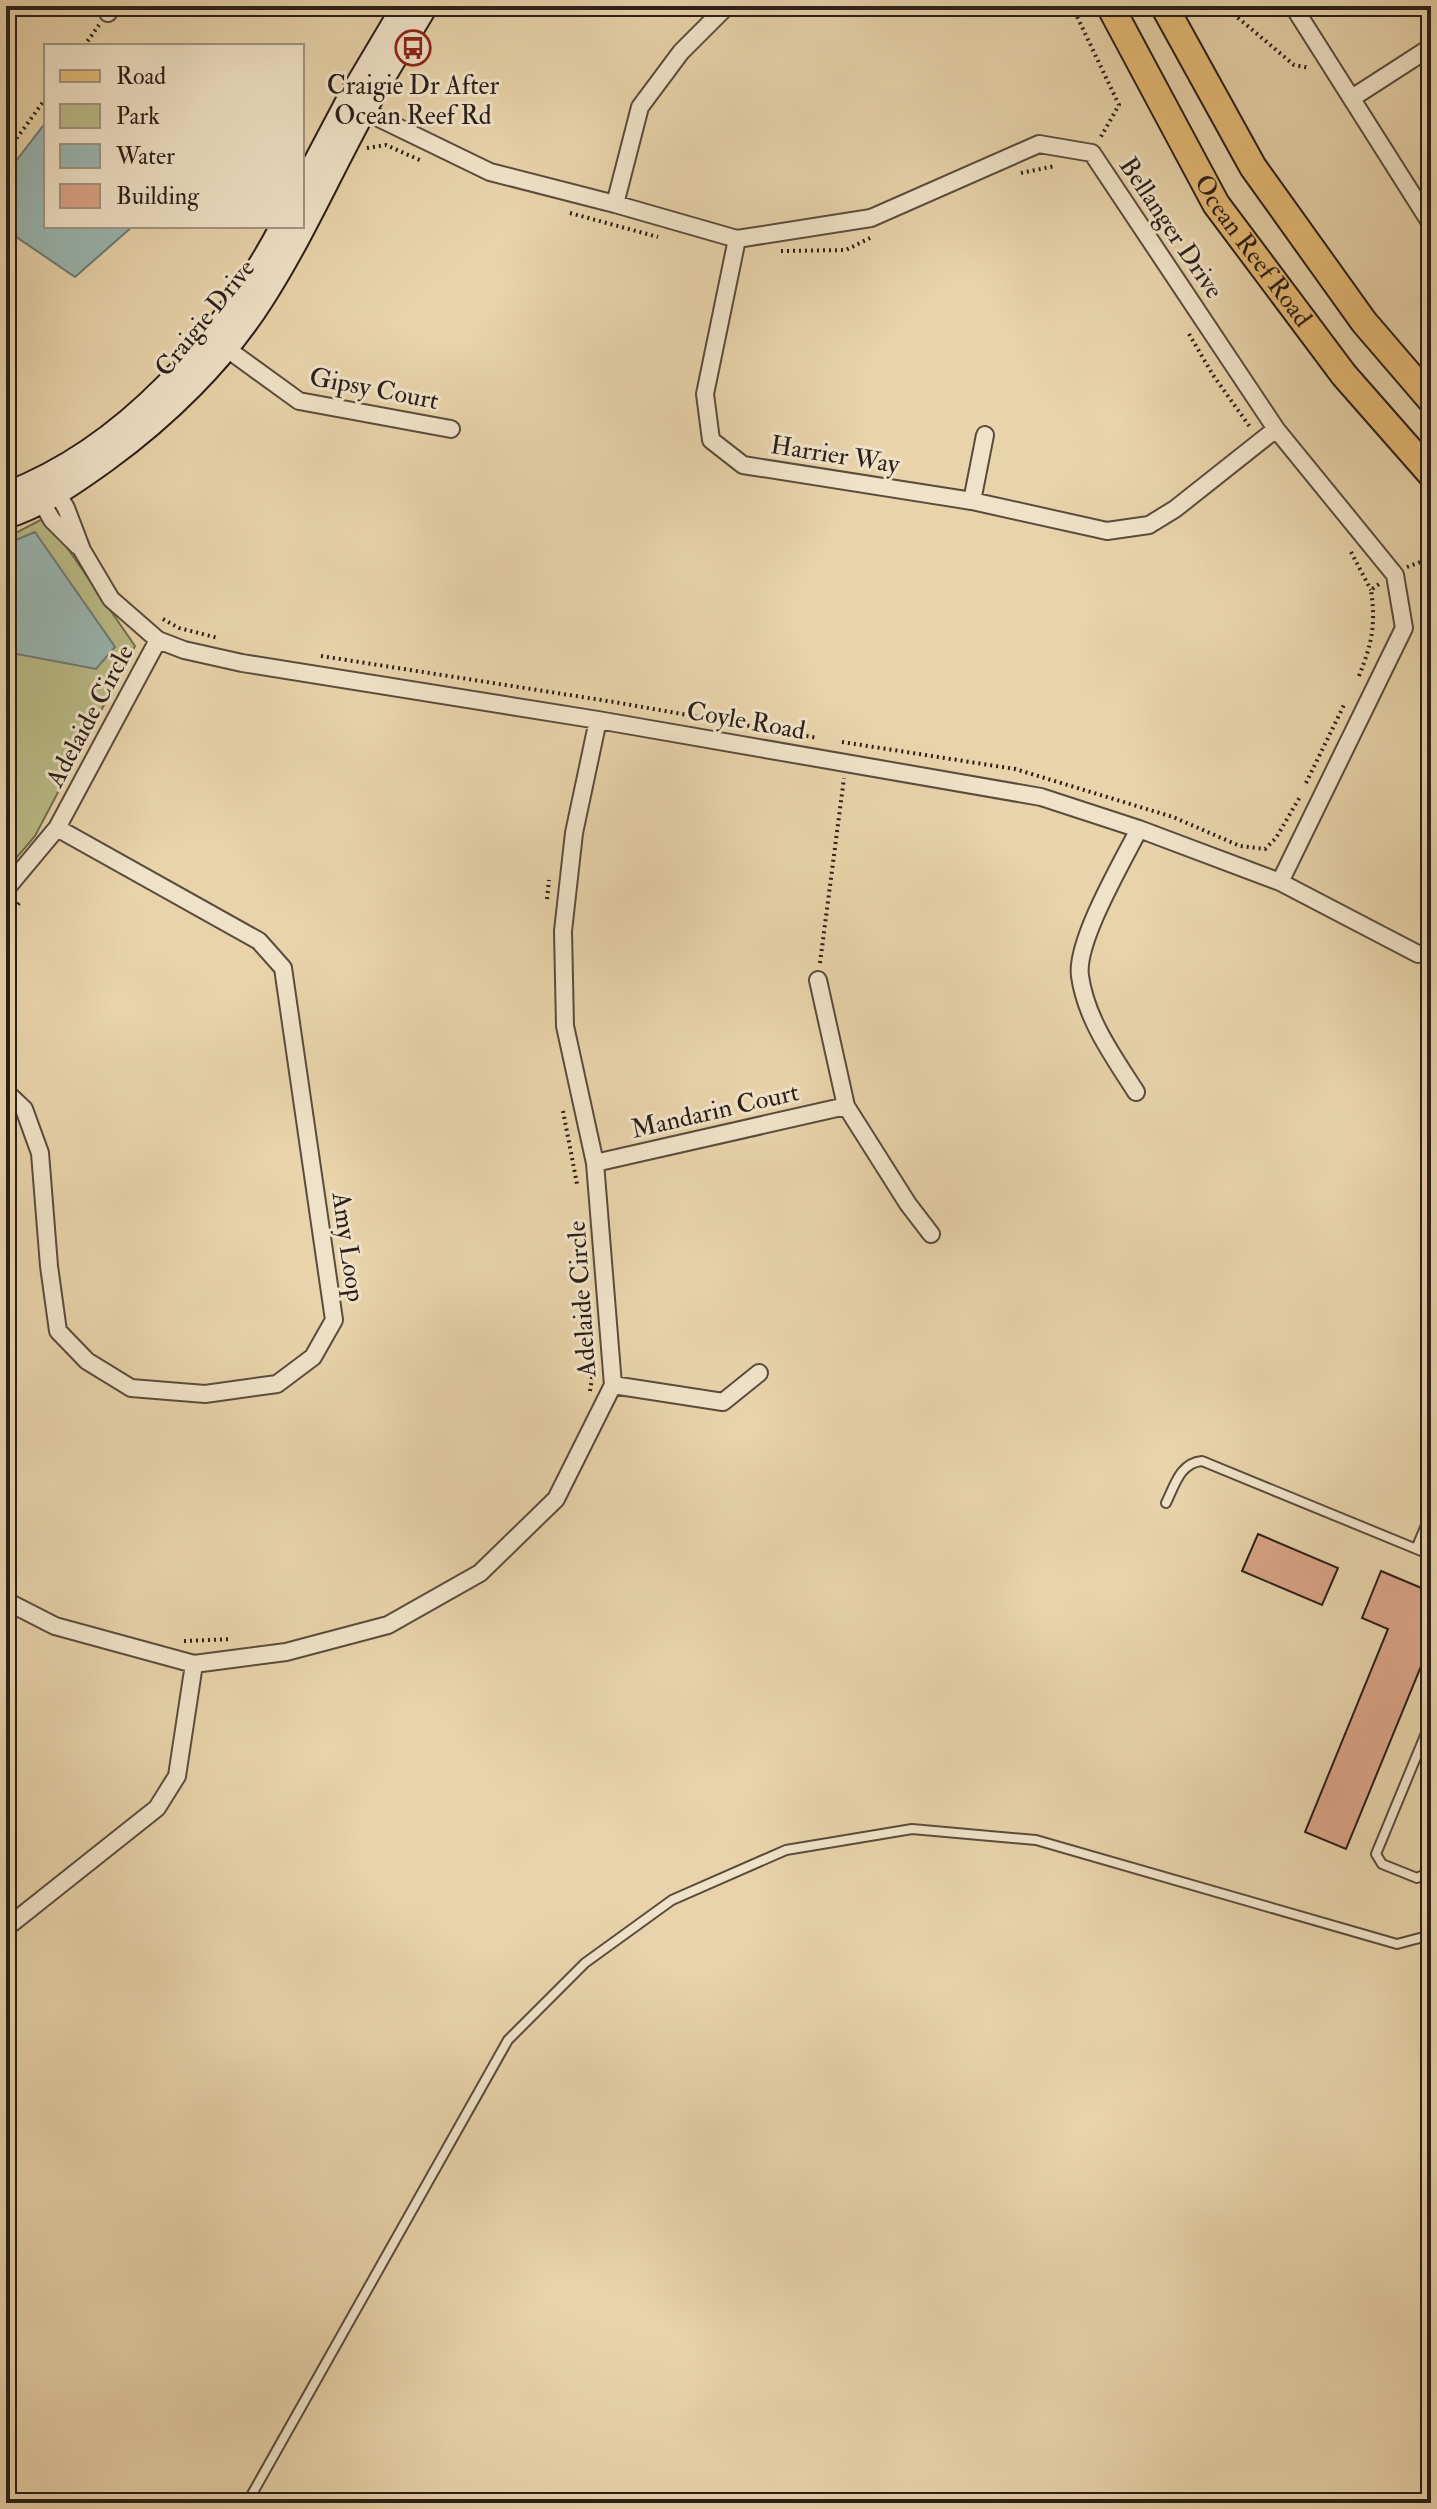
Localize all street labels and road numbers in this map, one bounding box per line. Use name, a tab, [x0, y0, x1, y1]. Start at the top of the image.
street label: Bellanger Drive	[1112, 151, 1230, 305]
street label: Ocean Reef Road	[1187, 169, 1319, 334]
street label: Craigie Drive	[148, 253, 262, 383]
street label: Gipsy Court	[307, 361, 441, 418]
street label: Harrier Way	[768, 429, 902, 481]
street label: Adelaide Circle	[39, 639, 141, 794]
street label: Coyle Road	[684, 695, 808, 747]
street label: Mandarin Court	[628, 1076, 802, 1146]
street label: Amy Loop	[323, 1189, 372, 1304]
street label: Adelaide Circle	[561, 1220, 603, 1379]

